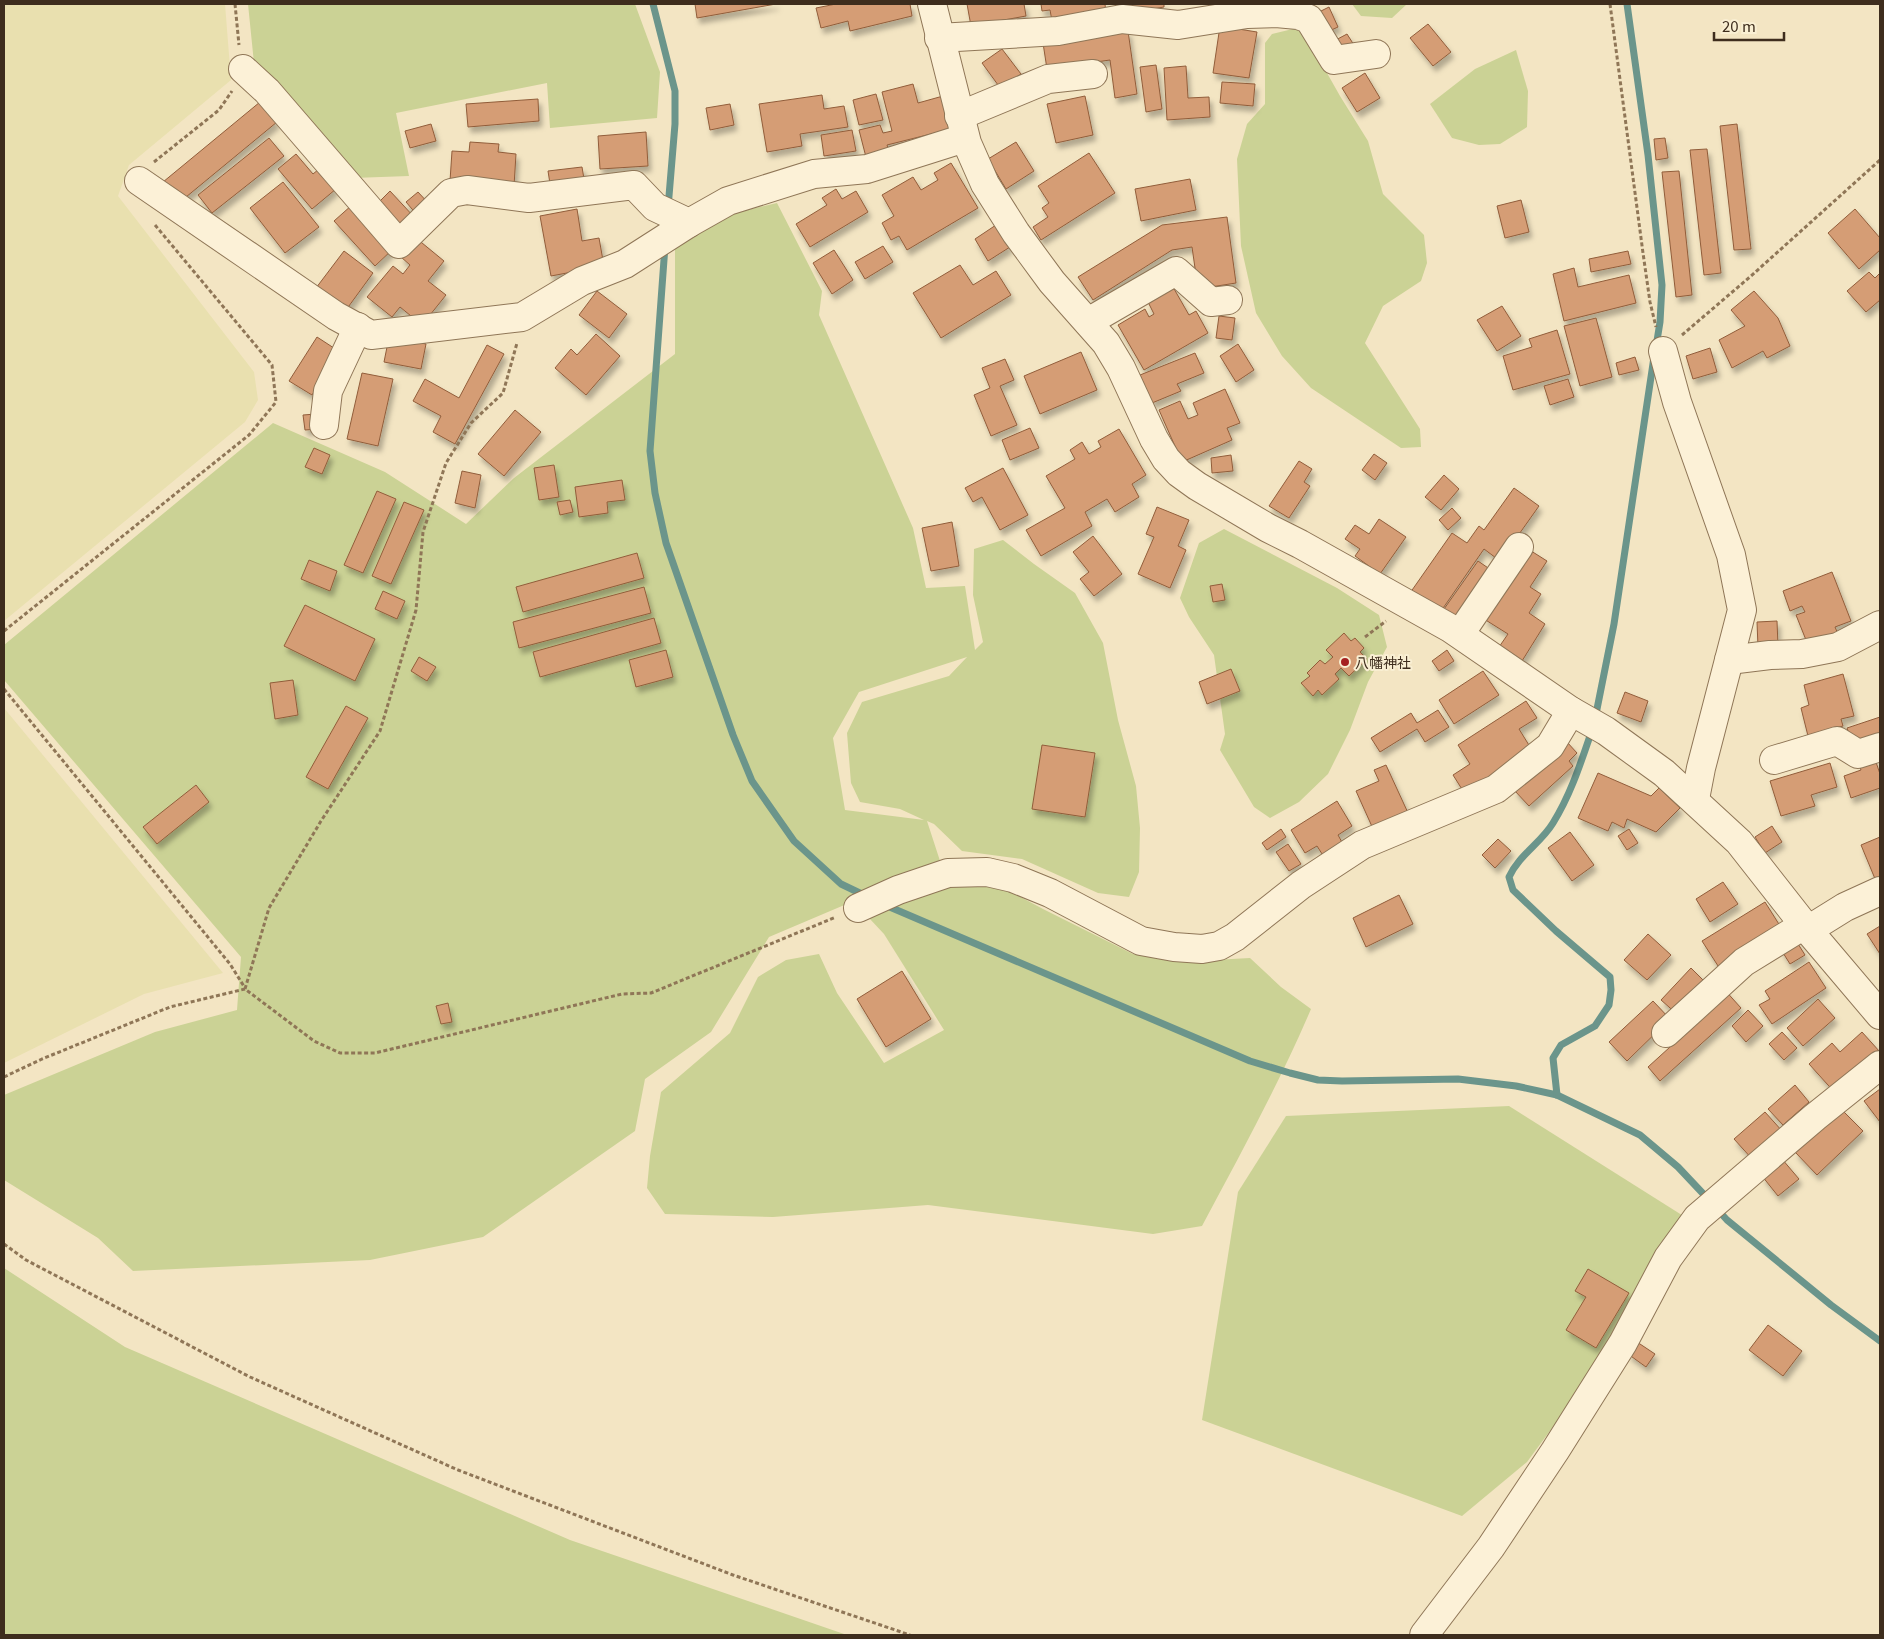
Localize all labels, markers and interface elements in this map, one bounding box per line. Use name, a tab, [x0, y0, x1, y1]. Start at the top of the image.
scale bar	[1714, 10, 1784, 42]
text: 20 m	[1722, 15, 1756, 36]
place label: 八幡神社	[1355, 652, 1411, 672]
marker: 八幡神社	[1339, 656, 1351, 668]

